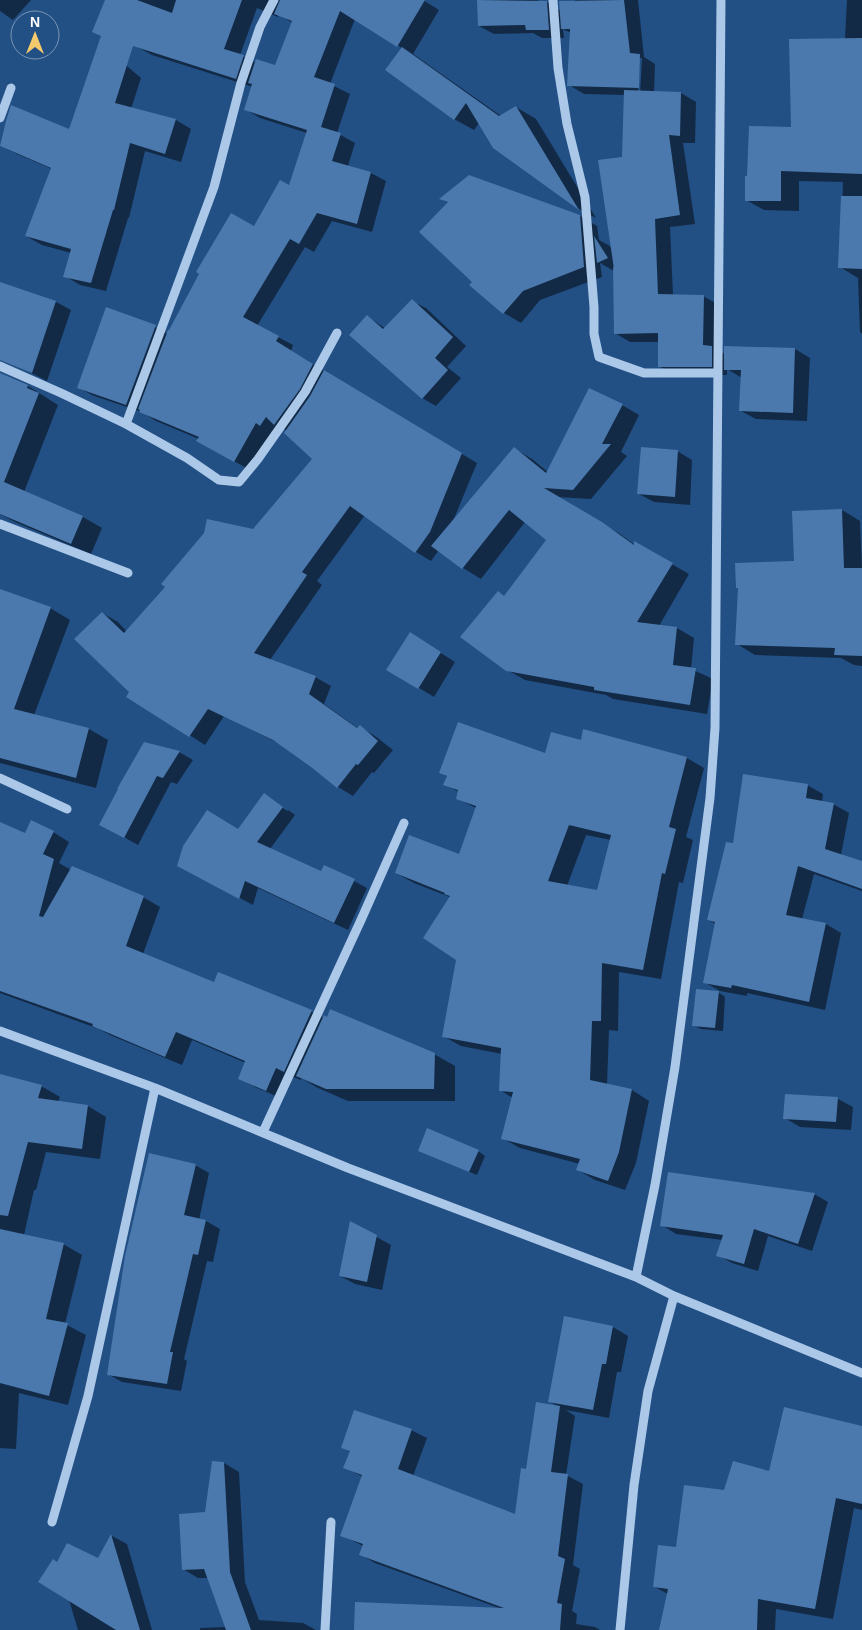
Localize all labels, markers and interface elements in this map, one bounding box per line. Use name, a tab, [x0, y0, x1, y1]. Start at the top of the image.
north arrow	[10, 10, 60, 60]
text: N	[30, 14, 40, 30]

